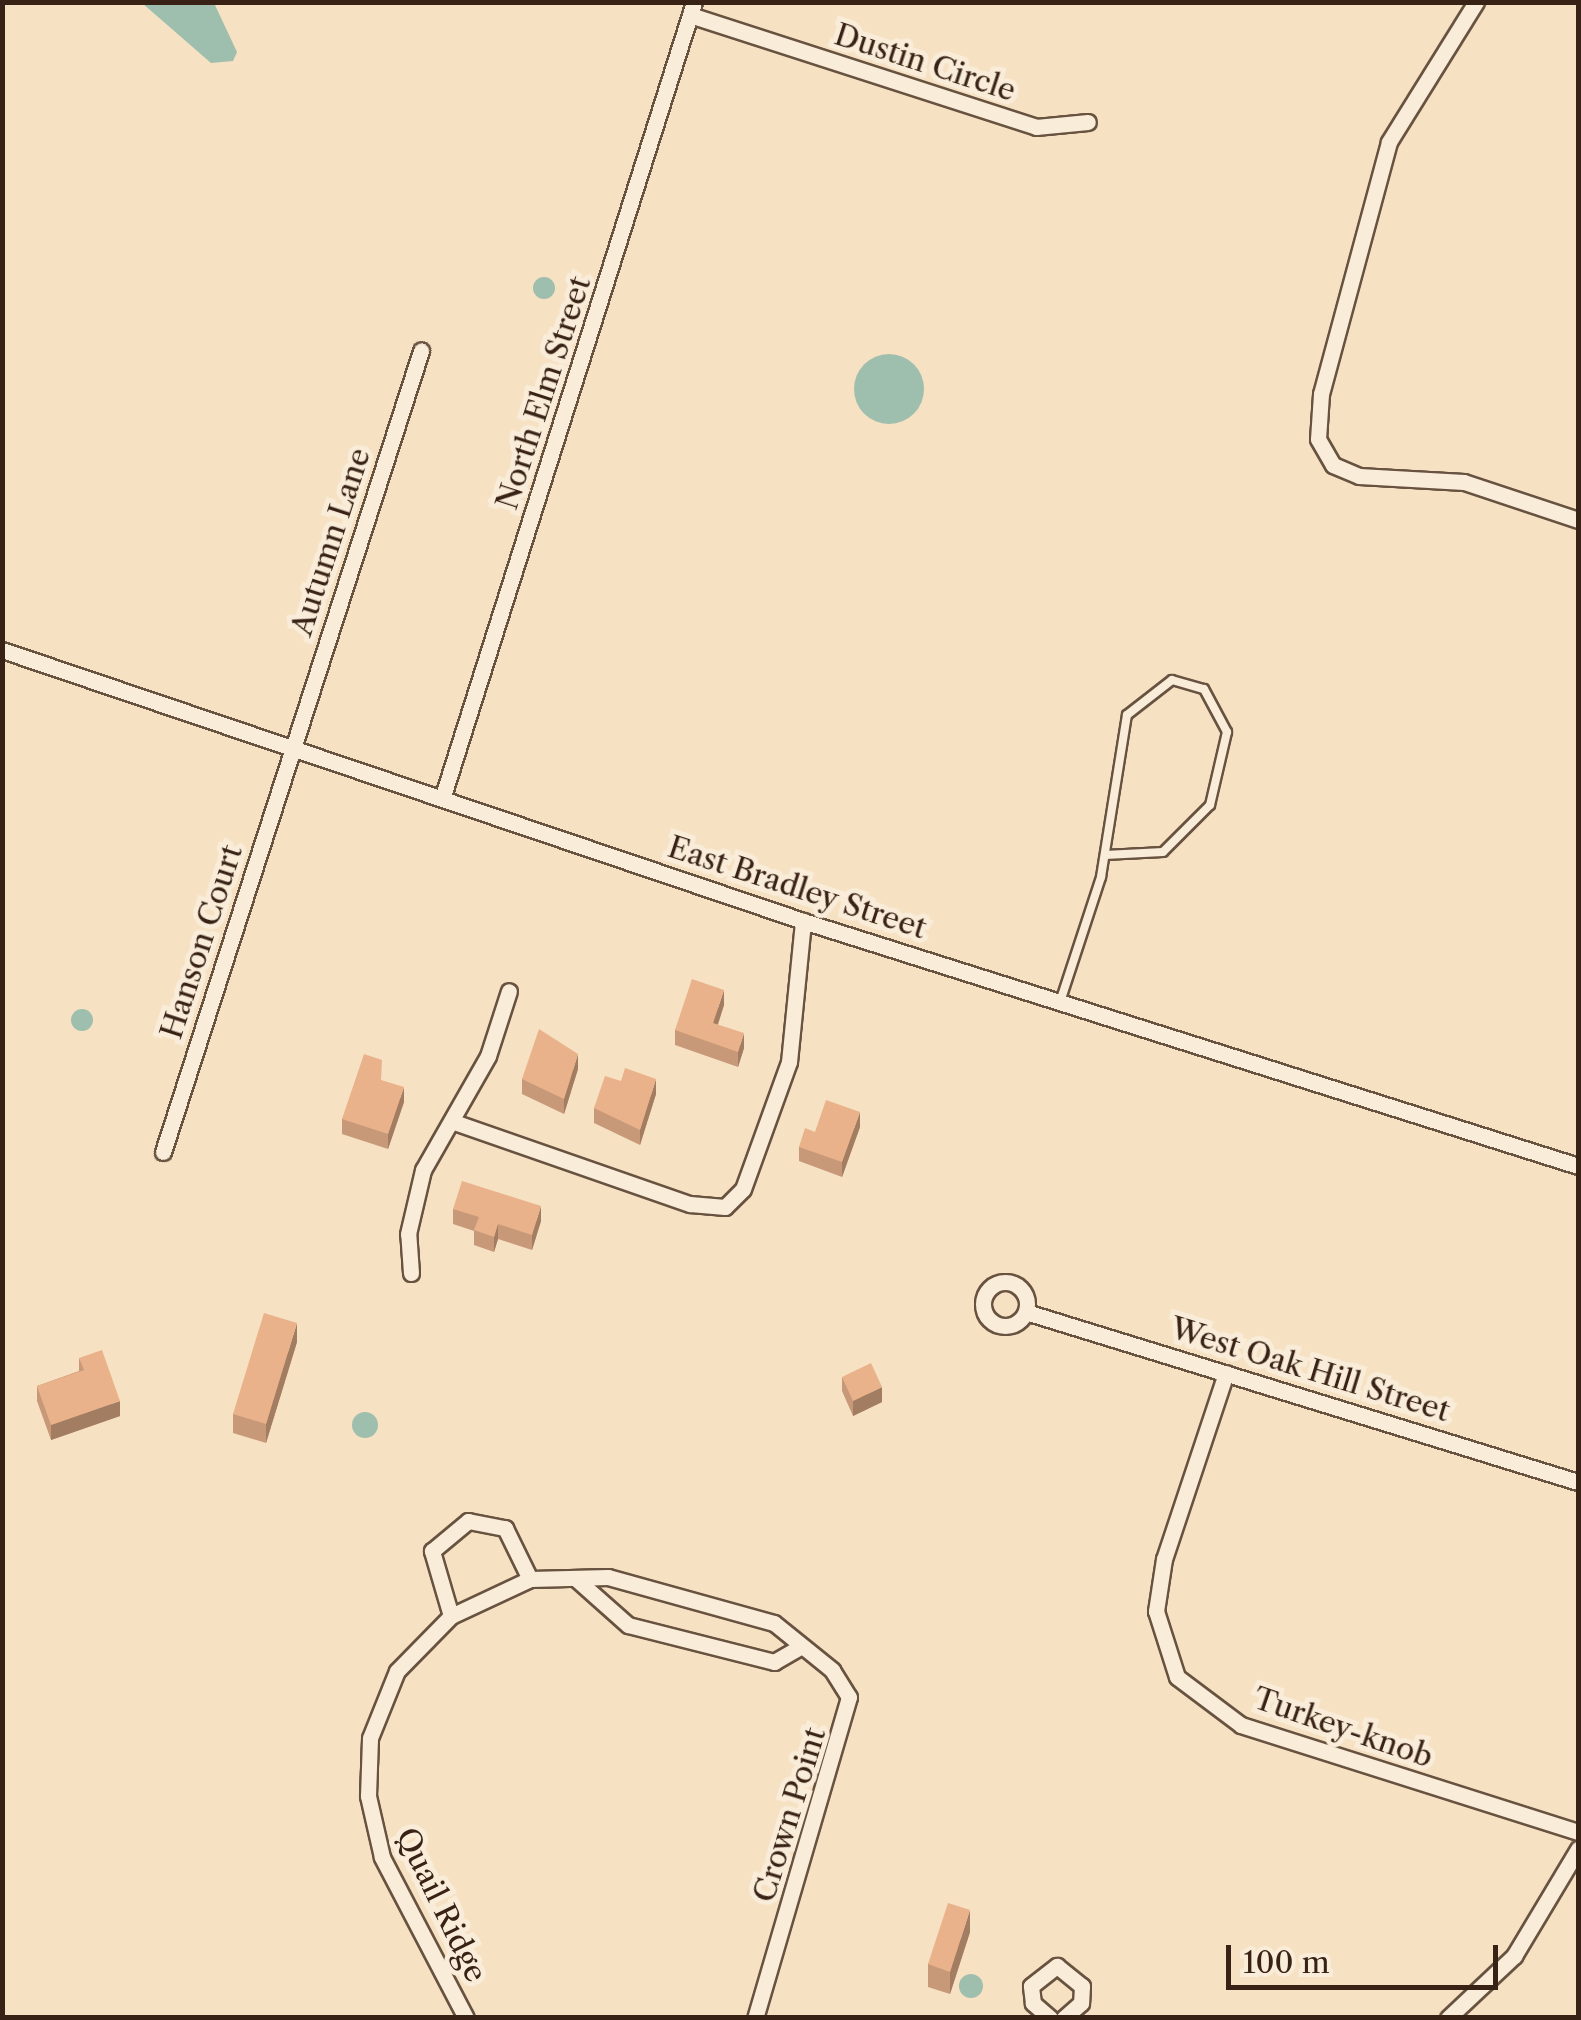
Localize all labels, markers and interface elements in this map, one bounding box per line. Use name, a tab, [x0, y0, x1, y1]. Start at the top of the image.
street label: Dustin Circle	[830, 17, 1020, 109]
street label: North Elm Street	[489, 272, 599, 514]
street label: Autumn Lane	[284, 444, 378, 640]
street label: East Bradley Street	[663, 829, 931, 947]
street label: Hanson Court	[154, 841, 250, 1043]
street label: West Oak Hill Street	[1166, 1310, 1454, 1430]
street label: Turkey-knob	[1249, 1681, 1437, 1775]
street label: Crown Point	[746, 1723, 834, 1907]
street label: Quail Ridge	[388, 1822, 494, 1988]
scale bar	[1231, 1925, 1504, 1987]
text: 100 m	[1243, 1944, 1330, 1981]

